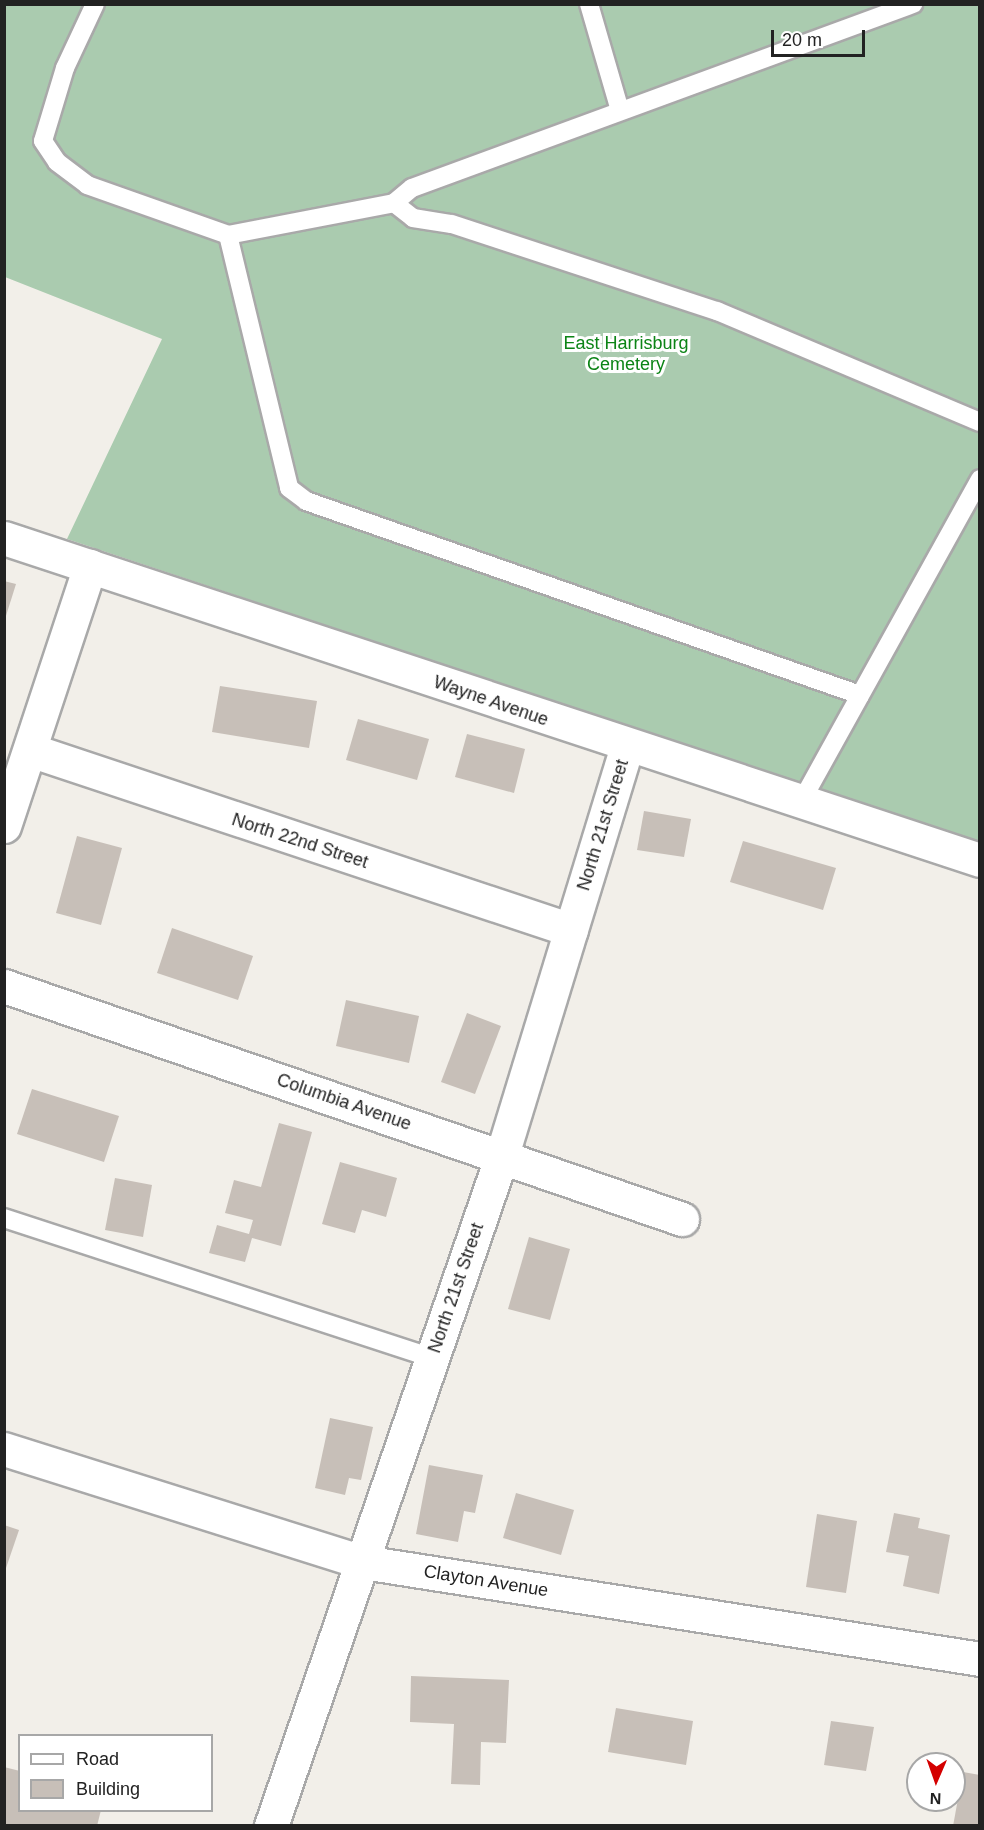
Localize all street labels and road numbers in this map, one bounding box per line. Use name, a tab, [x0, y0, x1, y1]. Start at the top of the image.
street label: Wayne Avenue	[430, 671, 552, 731]
street label: North 21st Street	[573, 757, 633, 893]
street label: North 22nd Street	[229, 809, 371, 873]
street label: Columbia Avenue	[273, 1069, 415, 1135]
street label: North 21st Street	[424, 1220, 488, 1356]
street label: Clayton Avenue	[422, 1560, 550, 1602]

